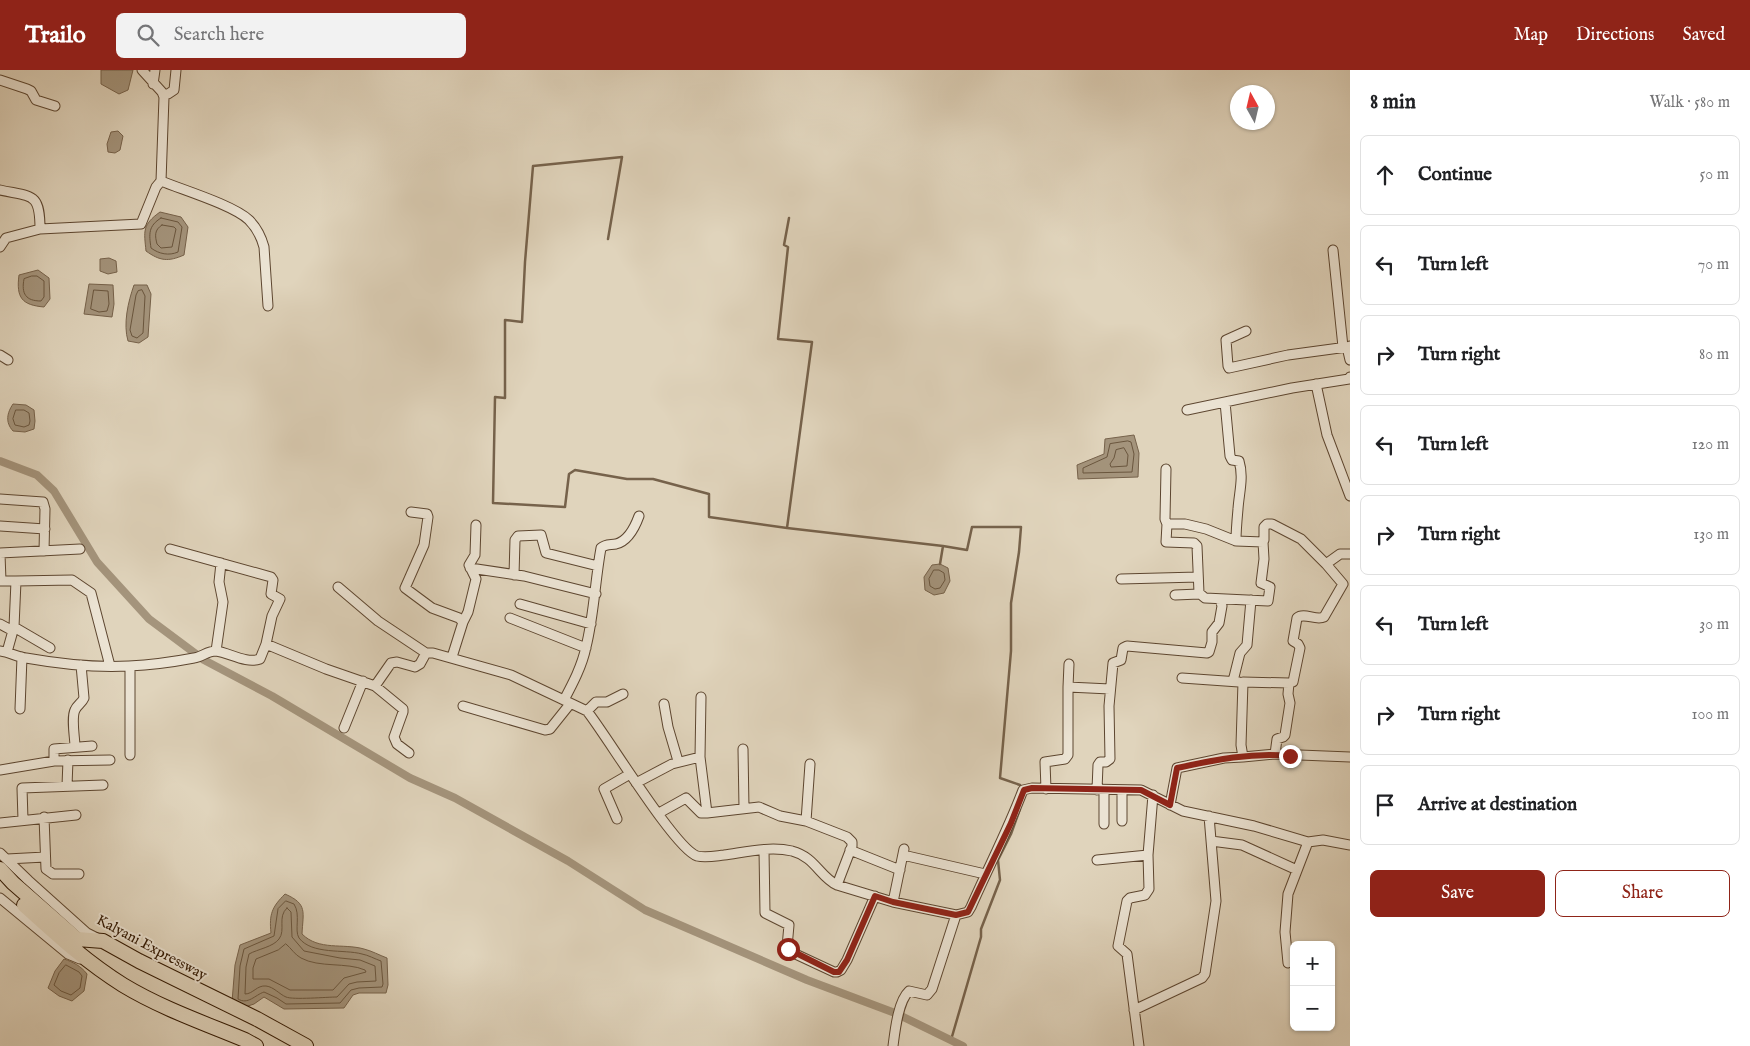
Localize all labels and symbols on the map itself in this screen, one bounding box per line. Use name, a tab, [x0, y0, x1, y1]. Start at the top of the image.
north arrow	[1230, 85, 1275, 130]
route end	[1279, 745, 1302, 768]
street label: Kalyani Expressway	[93, 910, 211, 985]
route start	[777, 938, 800, 961]

